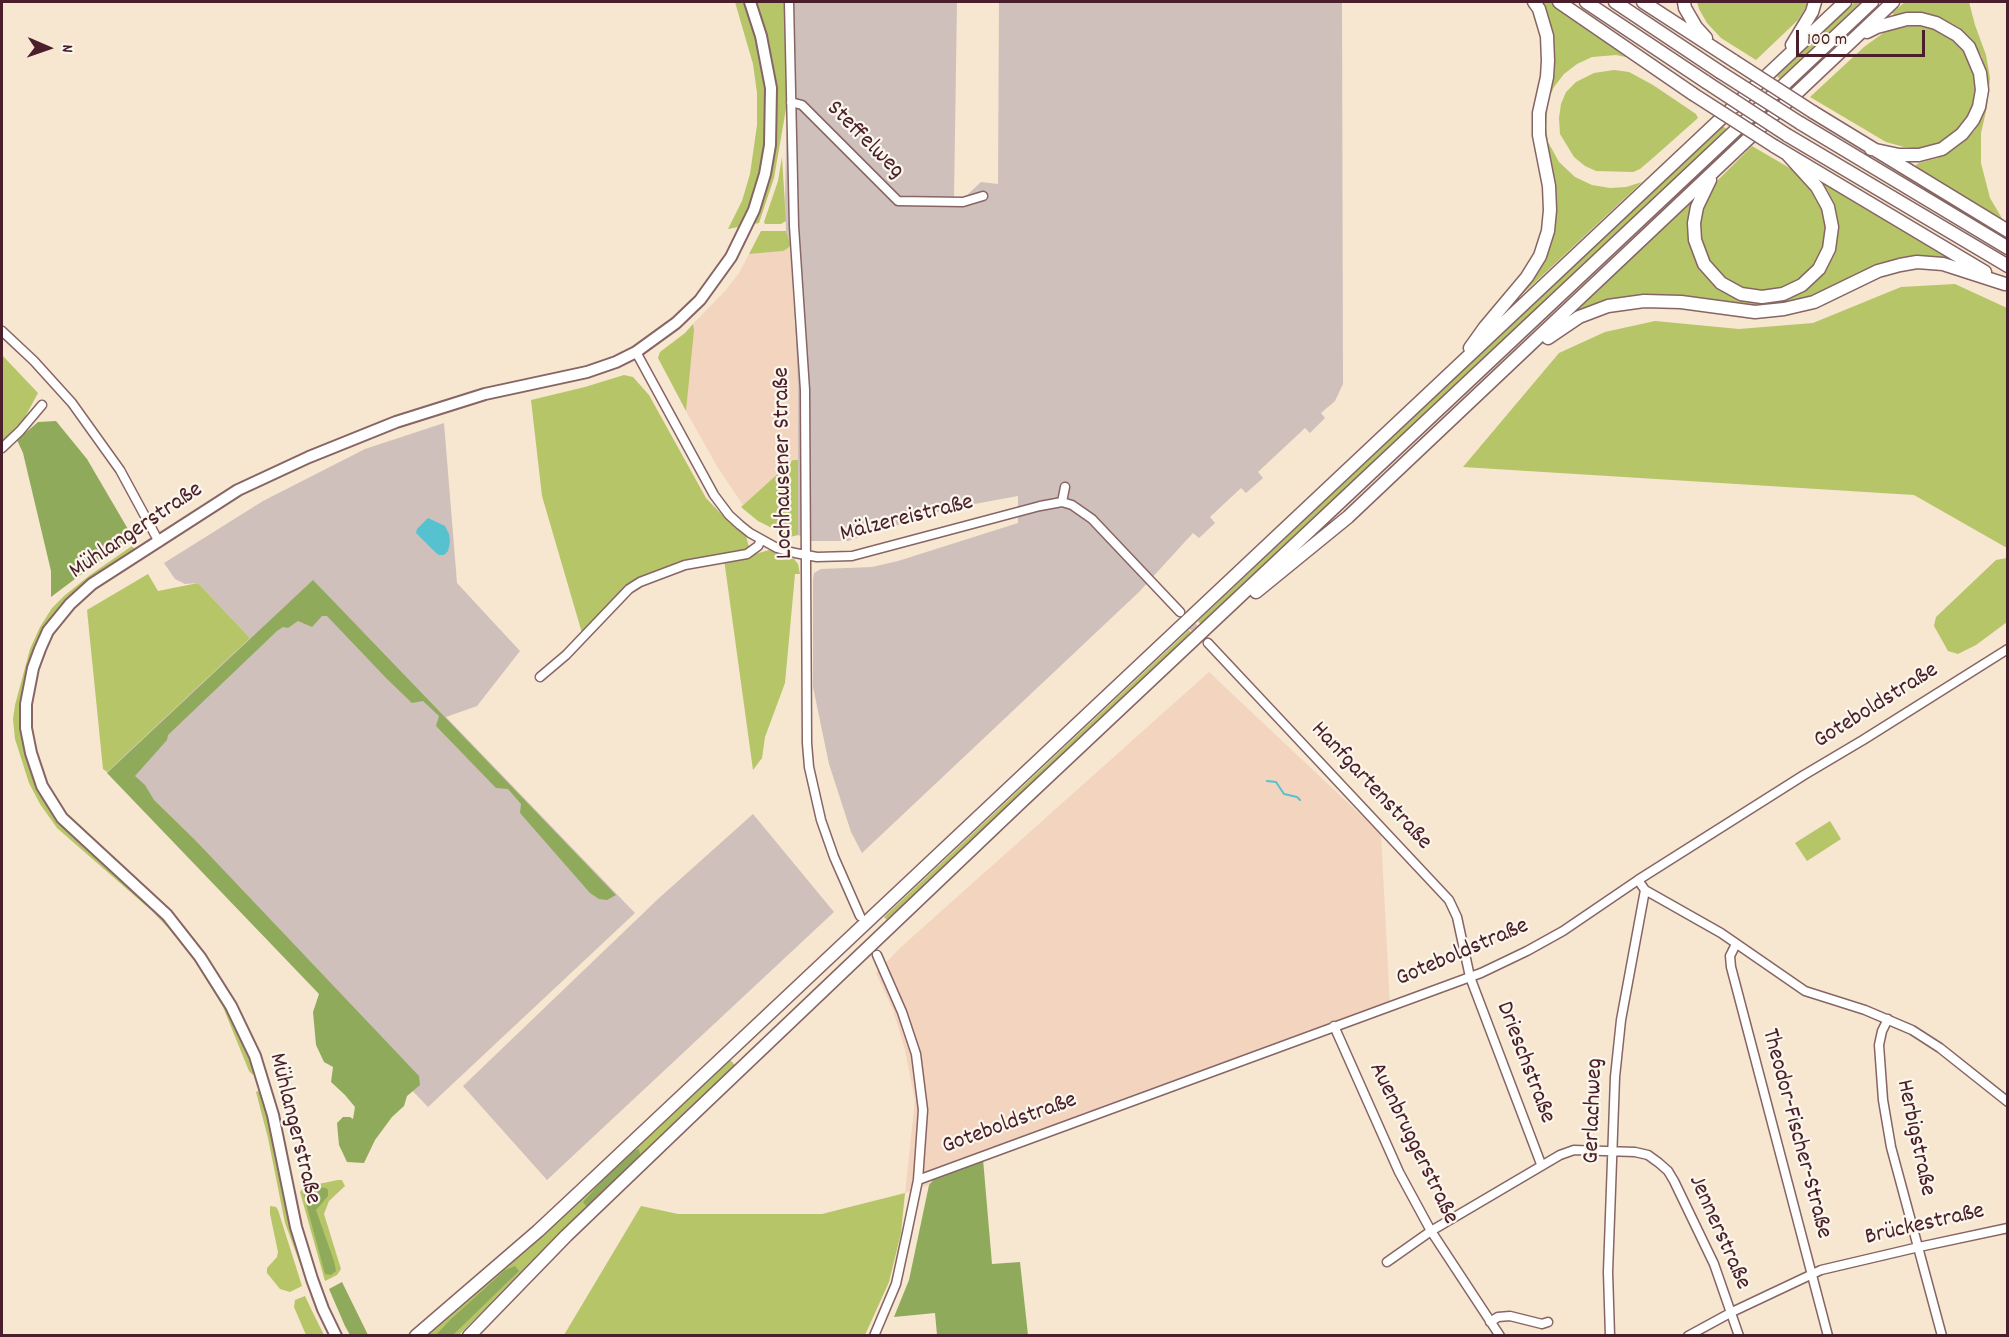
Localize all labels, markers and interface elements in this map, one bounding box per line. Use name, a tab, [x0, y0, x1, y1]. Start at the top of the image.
north arrow	[18, 18, 78, 78]
scale bar	[1799, 18, 1928, 56]
text: 100 m	[1807, 28, 1847, 53]
text: N	[55, 44, 78, 53]
street label: Steffelweg	[819, 96, 909, 186]
street label: Lochhausener Straße	[769, 367, 801, 559]
street label: Mühlangerstraße	[65, 477, 209, 587]
street label: Mälzereistraße	[837, 490, 977, 550]
street label: Goteboldstraße	[1809, 657, 1945, 757]
street label: Hanfgartenstraße	[1303, 717, 1437, 857]
street label: Goteboldstraße	[1392, 913, 1534, 995]
street label: Drieschstraße	[1488, 998, 1560, 1128]
street label: Theodor-Fischer-Straße	[1753, 1026, 1837, 1242]
street label: Mühlangerstraße	[260, 1051, 326, 1207]
street label: Auenbruggerstraße	[1360, 1058, 1464, 1230]
street label: Gerlachweg	[1579, 1058, 1611, 1164]
street label: Herbigstraße	[1888, 1077, 1940, 1199]
street label: Goteboldstraße	[939, 1087, 1081, 1163]
street label: Jennerstraße	[1680, 1171, 1756, 1295]
street label: Brückestraße	[1862, 1198, 1988, 1254]

